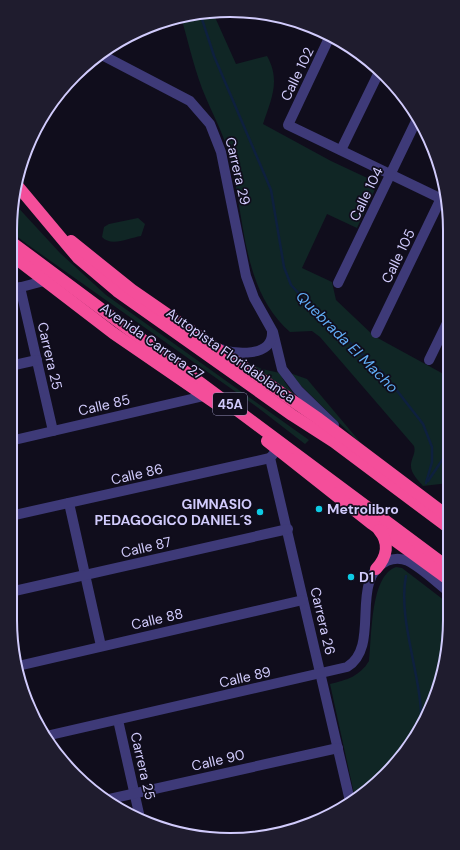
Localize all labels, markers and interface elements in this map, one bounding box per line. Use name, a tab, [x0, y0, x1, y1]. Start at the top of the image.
street label: Calle 102	[276, 44, 318, 104]
street label: Carrera 29	[221, 135, 255, 207]
street label: Calle 104	[345, 164, 387, 224]
street label: Calle 105	[377, 226, 419, 286]
water label: Quebrada El Macho	[292, 287, 402, 397]
street label: Avenida Carrera 27	[97, 298, 207, 384]
street label: Autopista Floridablanca	[163, 304, 299, 406]
street label: Carrera 25	[33, 320, 67, 392]
street label: Calle 85	[76, 390, 132, 420]
road number: 45A	[213, 393, 247, 415]
street label: Calle 86	[109, 459, 165, 489]
place label: GIMNASIO PEDAGOGICO DANIEL´S	[94, 495, 252, 529]
place label: Metrolibro	[327, 500, 399, 518]
marker: Metrolibro	[314, 504, 324, 514]
marker: GIMNASIO PEDAGOGICO DANIEL´S	[255, 507, 265, 517]
street label: Calle 87	[119, 532, 173, 562]
place label: D1	[359, 568, 374, 586]
marker: D1	[346, 572, 356, 582]
street label: Carrera 26	[306, 585, 340, 657]
street label: Calle 88	[129, 604, 185, 634]
street label: Calle 89	[217, 662, 273, 692]
street label: Carrera 25	[126, 730, 160, 802]
street label: Calle 90	[190, 745, 246, 775]

